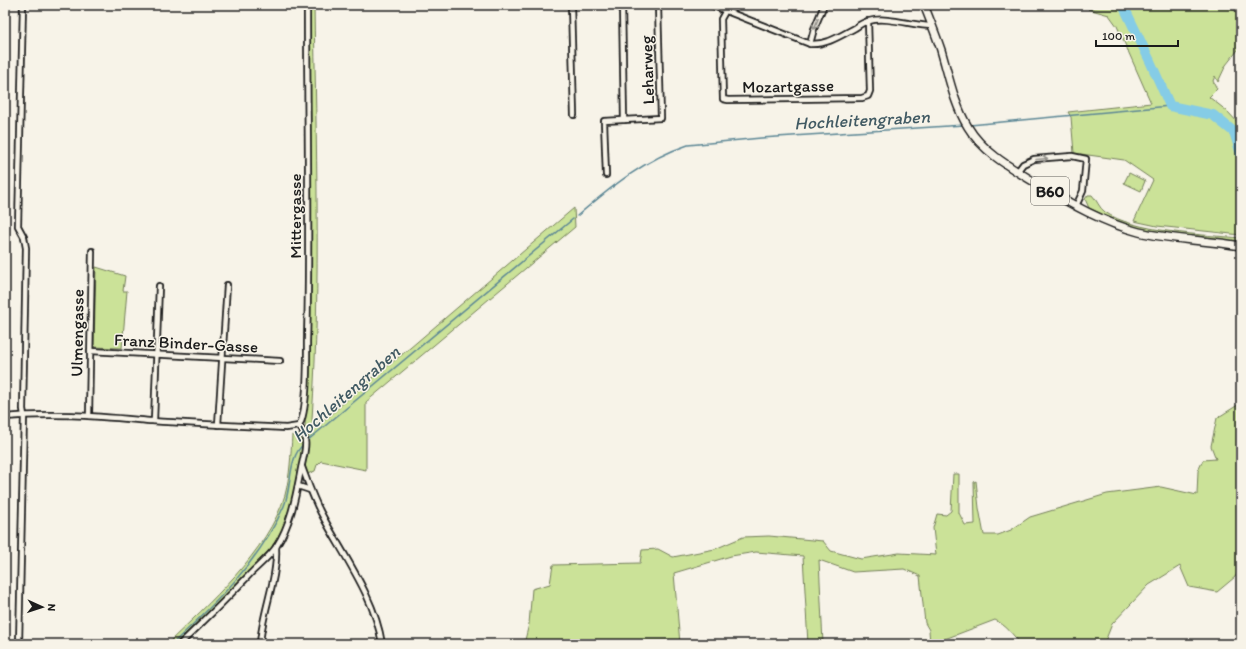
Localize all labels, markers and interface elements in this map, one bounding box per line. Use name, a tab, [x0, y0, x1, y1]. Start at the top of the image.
one-way arrow	[812, 18, 820, 30]
scale bar	[1096, 22, 1178, 48]
text: 100 m	[1102, 29, 1135, 43]
street label: Leharweg	[636, 35, 658, 105]
street label: Mozartgasse	[742, 75, 834, 97]
water label: Hochleitengraben	[794, 105, 931, 135]
one-way arrow	[1035, 155, 1048, 162]
street label: Mittergasse	[285, 173, 305, 259]
road number: B60	[1031, 177, 1069, 205]
street label: Ulmengasse	[66, 289, 88, 377]
street label: Franz Binder-Gasse	[113, 329, 259, 357]
water label: Hochleitengraben	[287, 341, 405, 447]
north arrow	[22, 587, 62, 627]
text: N	[45, 603, 58, 612]

